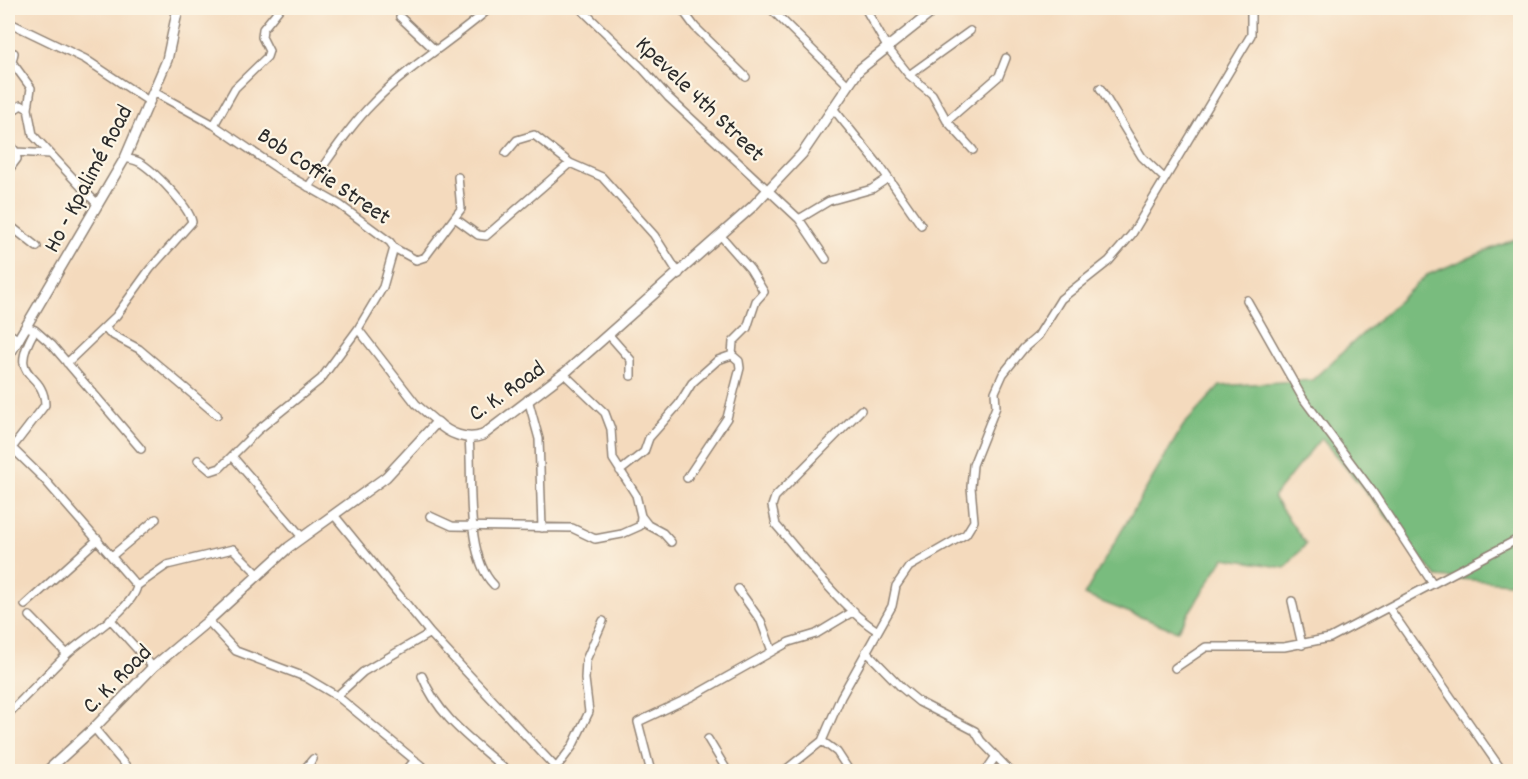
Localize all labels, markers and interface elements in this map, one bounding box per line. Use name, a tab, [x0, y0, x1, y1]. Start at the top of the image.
street label: Kpevele 4th Street	[626, 29, 771, 171]
street label: Ho - Kpalimé Road	[36, 100, 143, 259]
street label: Bob Coffie Street	[250, 120, 397, 235]
street label: C. K. Road	[462, 354, 553, 431]
street label: C. K. Road	[75, 637, 161, 723]

